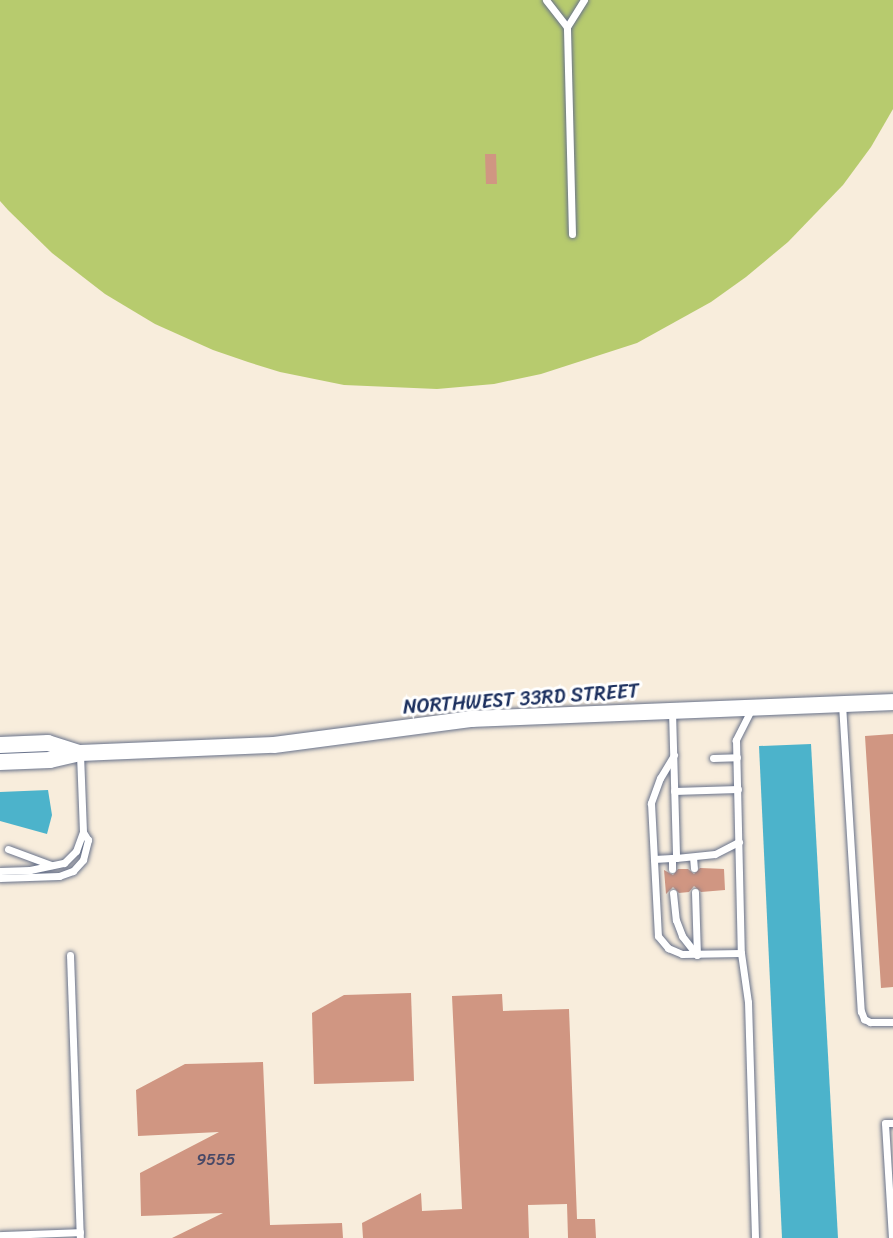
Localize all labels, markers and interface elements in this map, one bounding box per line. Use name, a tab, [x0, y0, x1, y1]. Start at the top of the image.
street label: NORTHWEST 33RD STREET	[402, 679, 640, 719]
house number: 9555	[196, 1150, 236, 1170]

